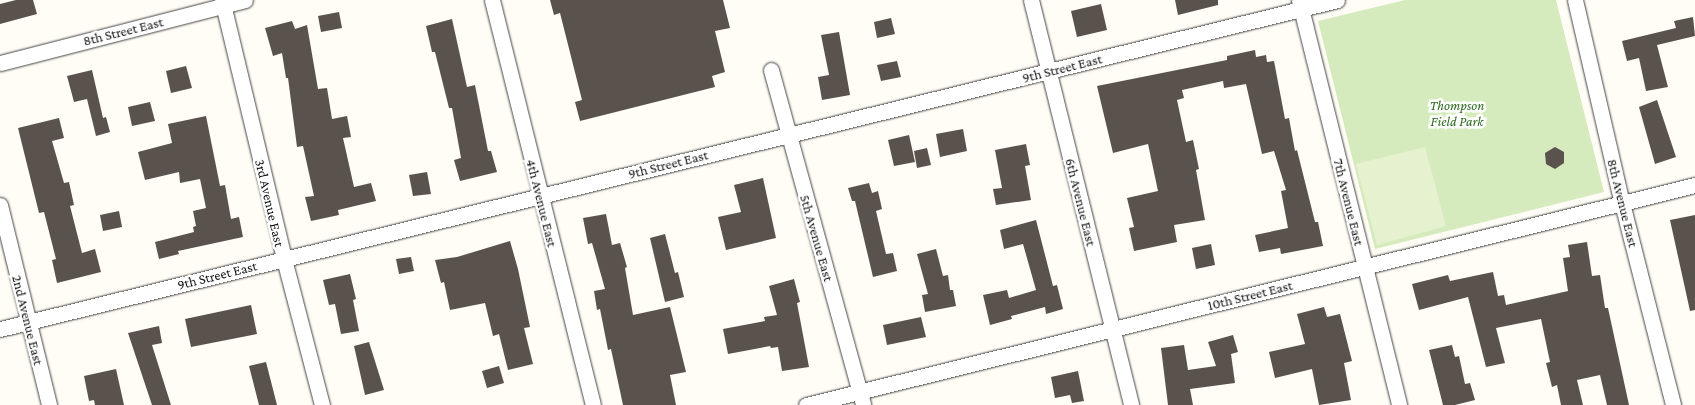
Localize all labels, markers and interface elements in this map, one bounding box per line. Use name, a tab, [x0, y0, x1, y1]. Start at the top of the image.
street label: 8th Street East	[81, 13, 165, 49]
street label: 9th Street East	[1020, 50, 1104, 86]
park label: Thompson Field Park	[1430, 97, 1484, 130]
street label: 9th Street East	[626, 146, 710, 182]
street label: 6th Avenue East	[1062, 156, 1100, 248]
street label: 4th Avenue East	[523, 157, 561, 249]
street label: 7th Avenue East	[1330, 157, 1368, 247]
street label: 8th Avenue East	[1604, 157, 1642, 249]
street label: 3rd Avenue East	[252, 158, 288, 248]
street label: 5th Avenue East	[797, 193, 837, 283]
street label: 9th Street East	[175, 257, 259, 293]
street label: 2nd Avenue East	[9, 273, 47, 367]
street label: 10th Street East	[1206, 276, 1294, 314]

